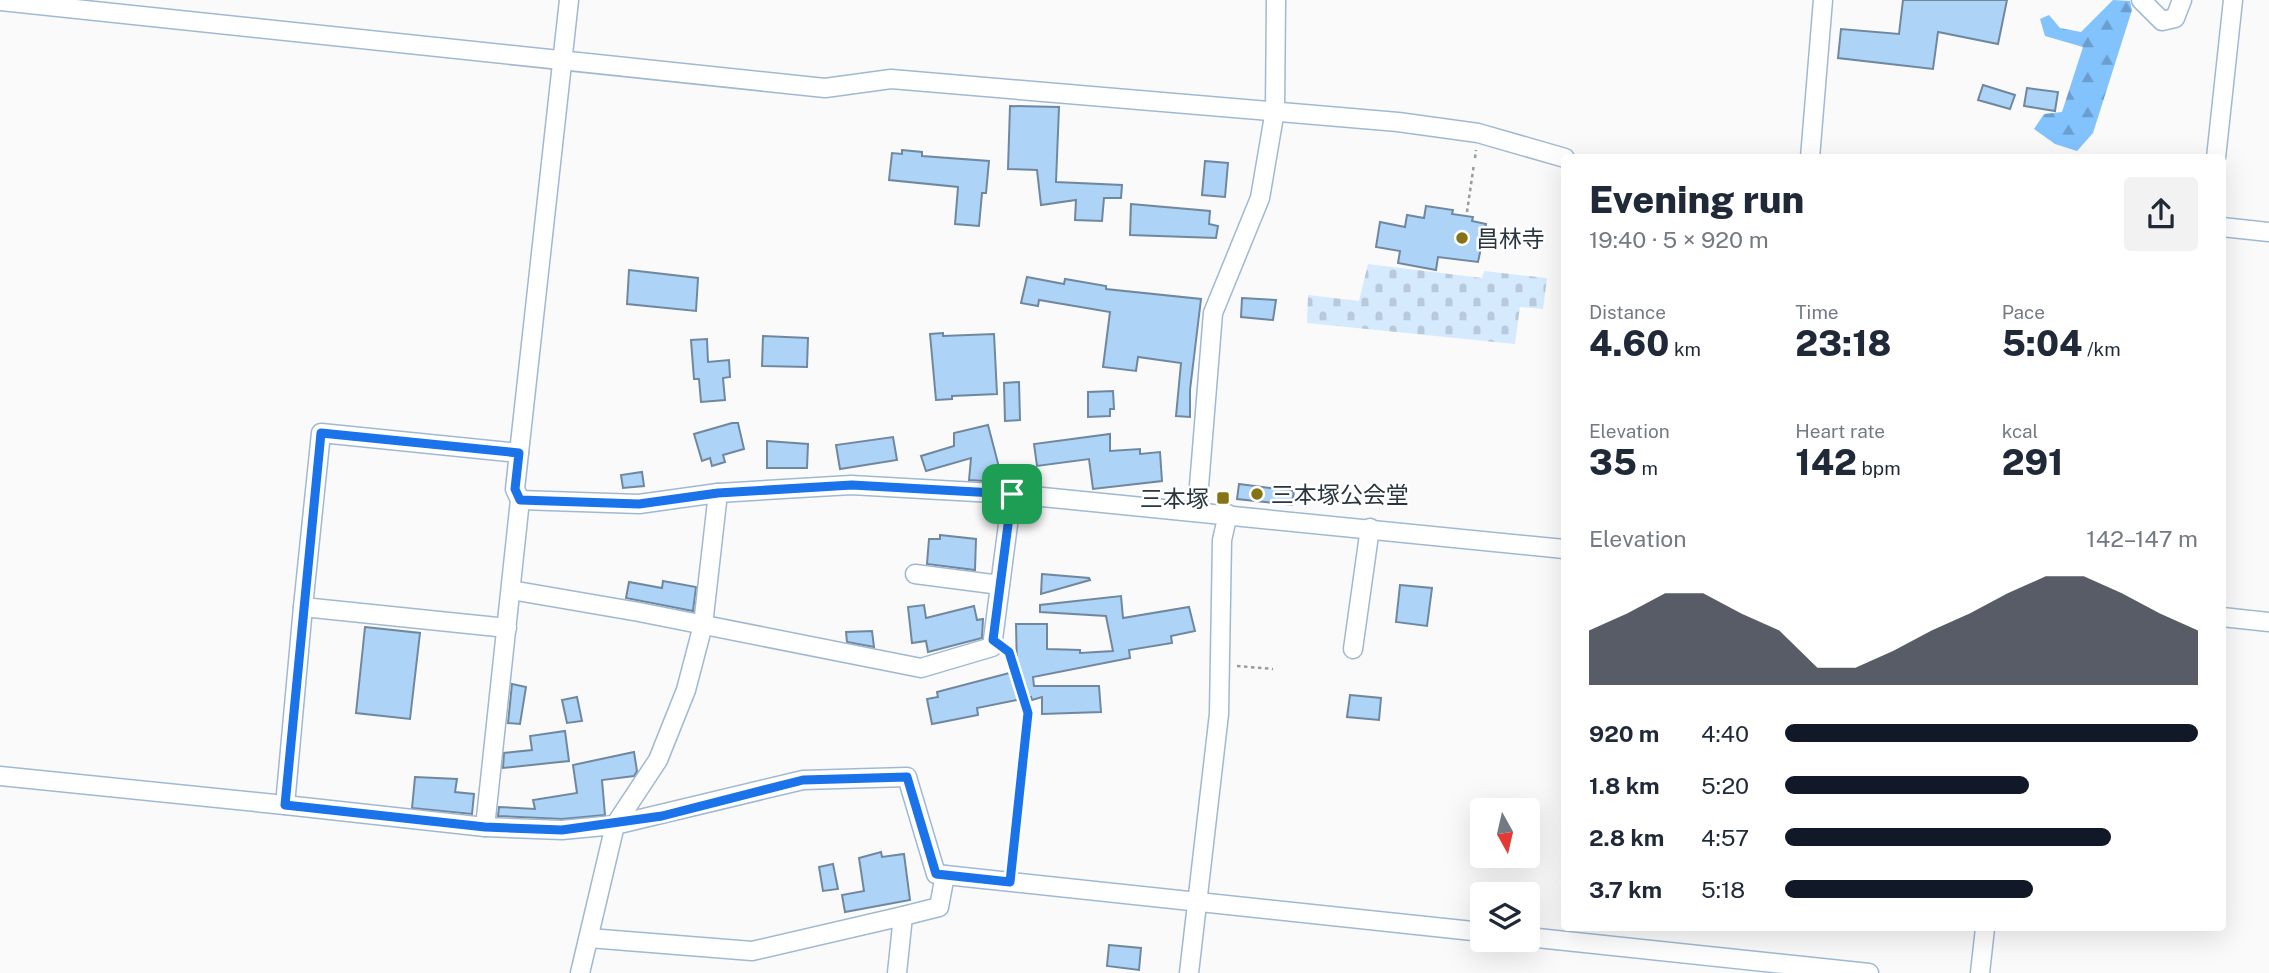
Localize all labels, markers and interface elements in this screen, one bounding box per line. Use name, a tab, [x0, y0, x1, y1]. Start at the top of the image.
text: Evening run	[1589, 177, 1804, 222]
button: share	[2124, 177, 2198, 251]
place label: 昌林寺	[1476, 225, 1545, 252]
text: 19:40 · 5 × 920 m	[1589, 226, 1769, 253]
marker: 昌林寺	[1454, 230, 1470, 246]
text: Distance	[1589, 301, 1666, 323]
text: Time	[1795, 301, 1839, 323]
text: Pace	[2002, 301, 2045, 323]
text: 4.60	[1589, 323, 1669, 364]
text: 23:18	[1795, 323, 1891, 364]
text: 5:04	[2002, 323, 2082, 364]
text: km	[1669, 338, 1701, 360]
text: /km	[2082, 338, 2121, 360]
text: Elevation	[1589, 420, 1670, 442]
text: Heart rate	[1795, 420, 1885, 442]
text: kcal	[2002, 420, 2038, 442]
text: 35	[1589, 442, 1637, 483]
text: 142	[1795, 442, 1857, 483]
text: 291	[2002, 442, 2063, 483]
text: m	[1637, 457, 1658, 479]
text: bpm	[1857, 457, 1901, 479]
pin	[982, 464, 1042, 524]
icon: arrive	[993, 475, 1031, 513]
place label: 三本塚公会堂	[1271, 481, 1409, 508]
place label: 三本塚	[1140, 485, 1209, 512]
marker: 三本塚公会堂	[1249, 486, 1265, 502]
marker: 三本塚	[1215, 490, 1231, 506]
text: Elevation	[1589, 525, 1687, 552]
text: 142–147 m	[2086, 525, 2198, 552]
text: 920 m	[1589, 720, 1659, 747]
text: 4:40	[1701, 720, 1749, 747]
text: 1.8 km	[1589, 772, 1660, 799]
text: 5:20	[1701, 772, 1749, 799]
north arrow	[1470, 798, 1540, 868]
map controls	[1470, 798, 1540, 952]
text: 2.8 km	[1589, 824, 1664, 851]
text: 4:57	[1701, 824, 1749, 851]
text: 3.7 km	[1589, 876, 1662, 903]
text: 5:18	[1701, 876, 1745, 903]
button: layers	[1470, 882, 1540, 952]

